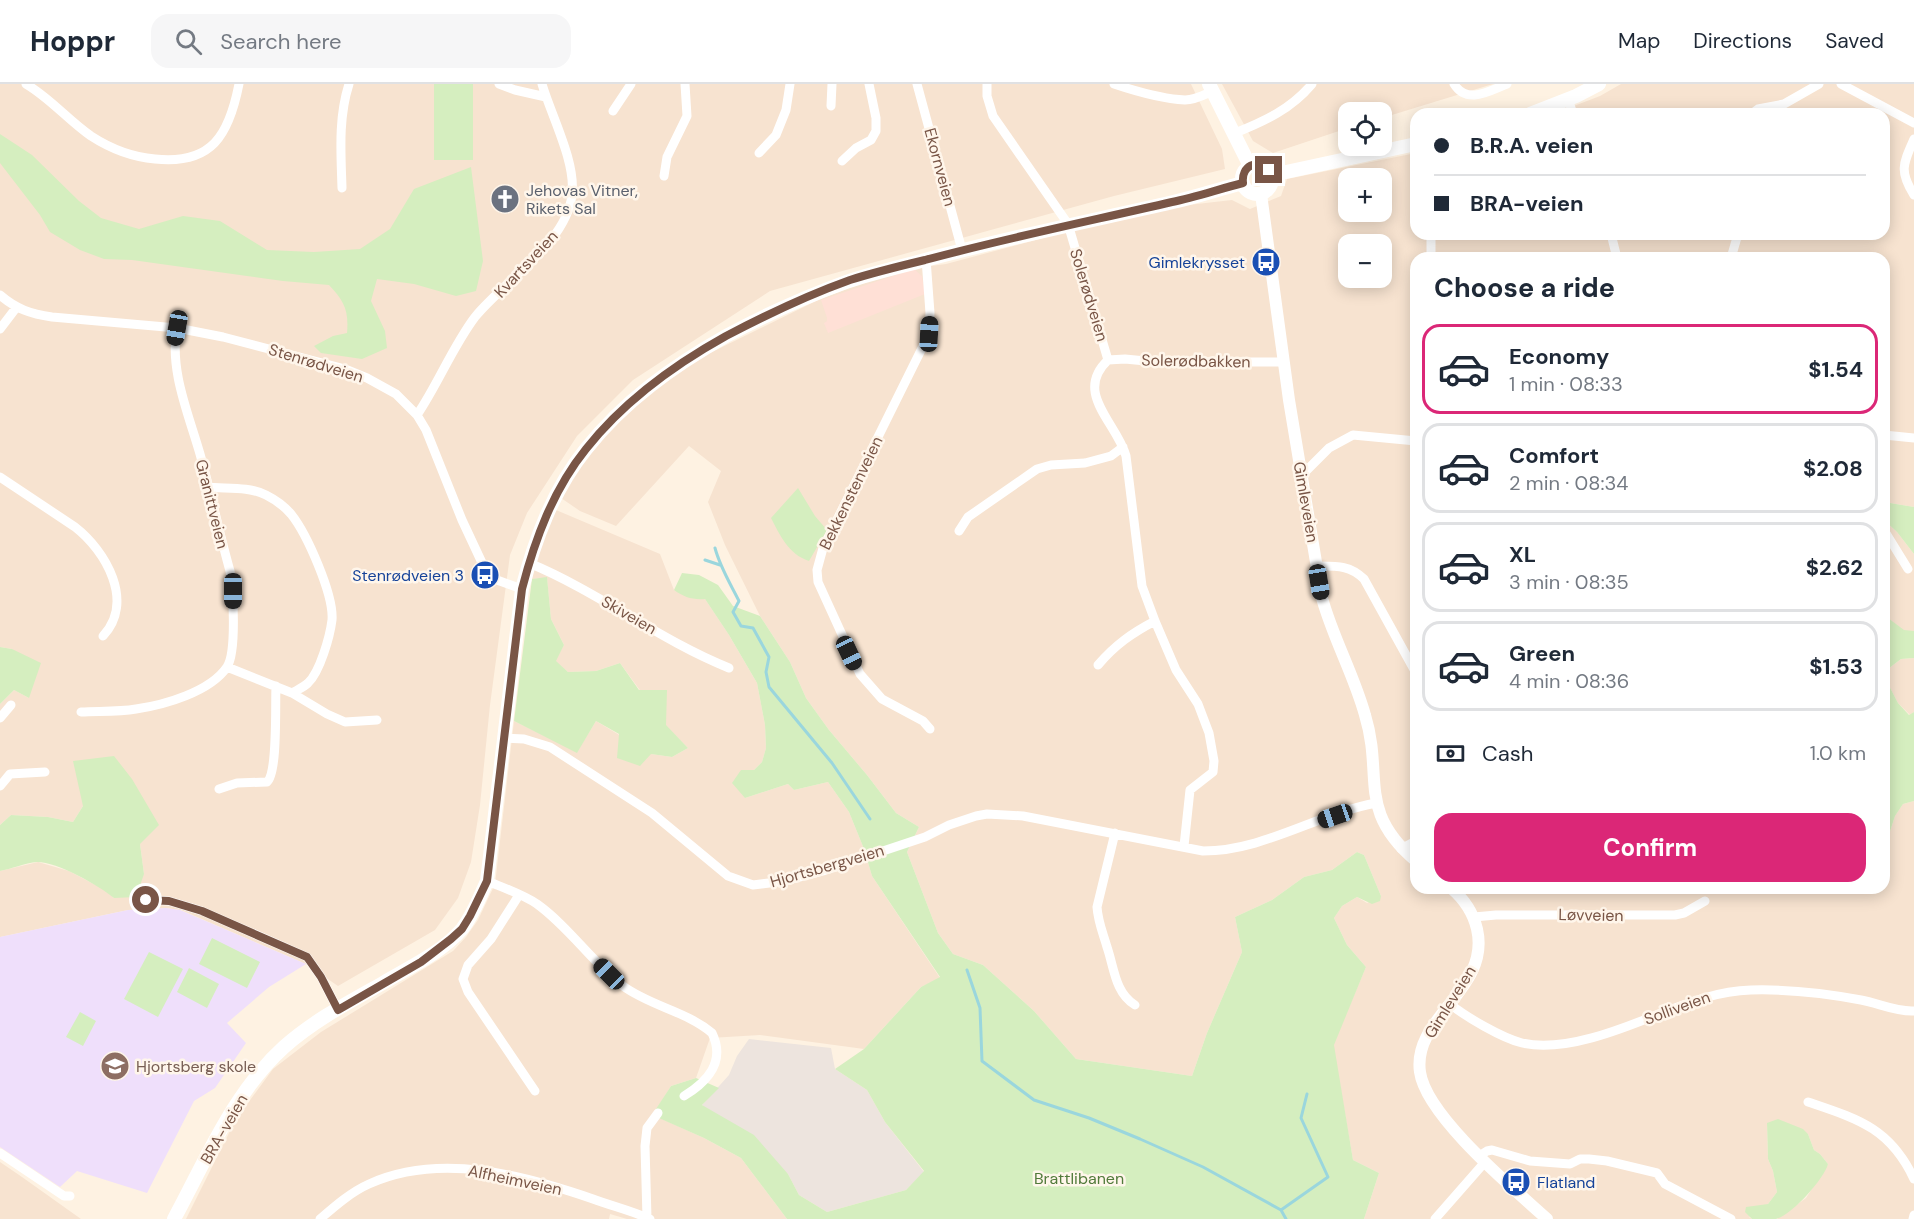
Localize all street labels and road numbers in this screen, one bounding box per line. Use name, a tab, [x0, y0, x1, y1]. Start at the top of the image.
street label: Ekornveien	[919, 126, 961, 208]
street label: Kvartsveien	[489, 226, 563, 302]
street label: Solerødveien	[1065, 246, 1113, 344]
street label: Stenrødveien	[266, 339, 366, 387]
street label: Solerødbakken	[1141, 350, 1251, 372]
street label: Bekkenstenveien	[814, 433, 888, 553]
street label: Granittveien	[191, 457, 233, 551]
street label: Gimleveien	[1289, 460, 1323, 544]
street label: Skiveien	[598, 591, 660, 639]
street label: Hjortsbergveien	[768, 840, 886, 892]
street label: Løvveien	[1558, 904, 1624, 926]
street label: Gimleveien	[1419, 962, 1481, 1042]
street label: Solliveien	[1641, 986, 1713, 1030]
street label: BRA-veien	[196, 1090, 252, 1168]
street label: Alfheimveien	[466, 1160, 564, 1200]

